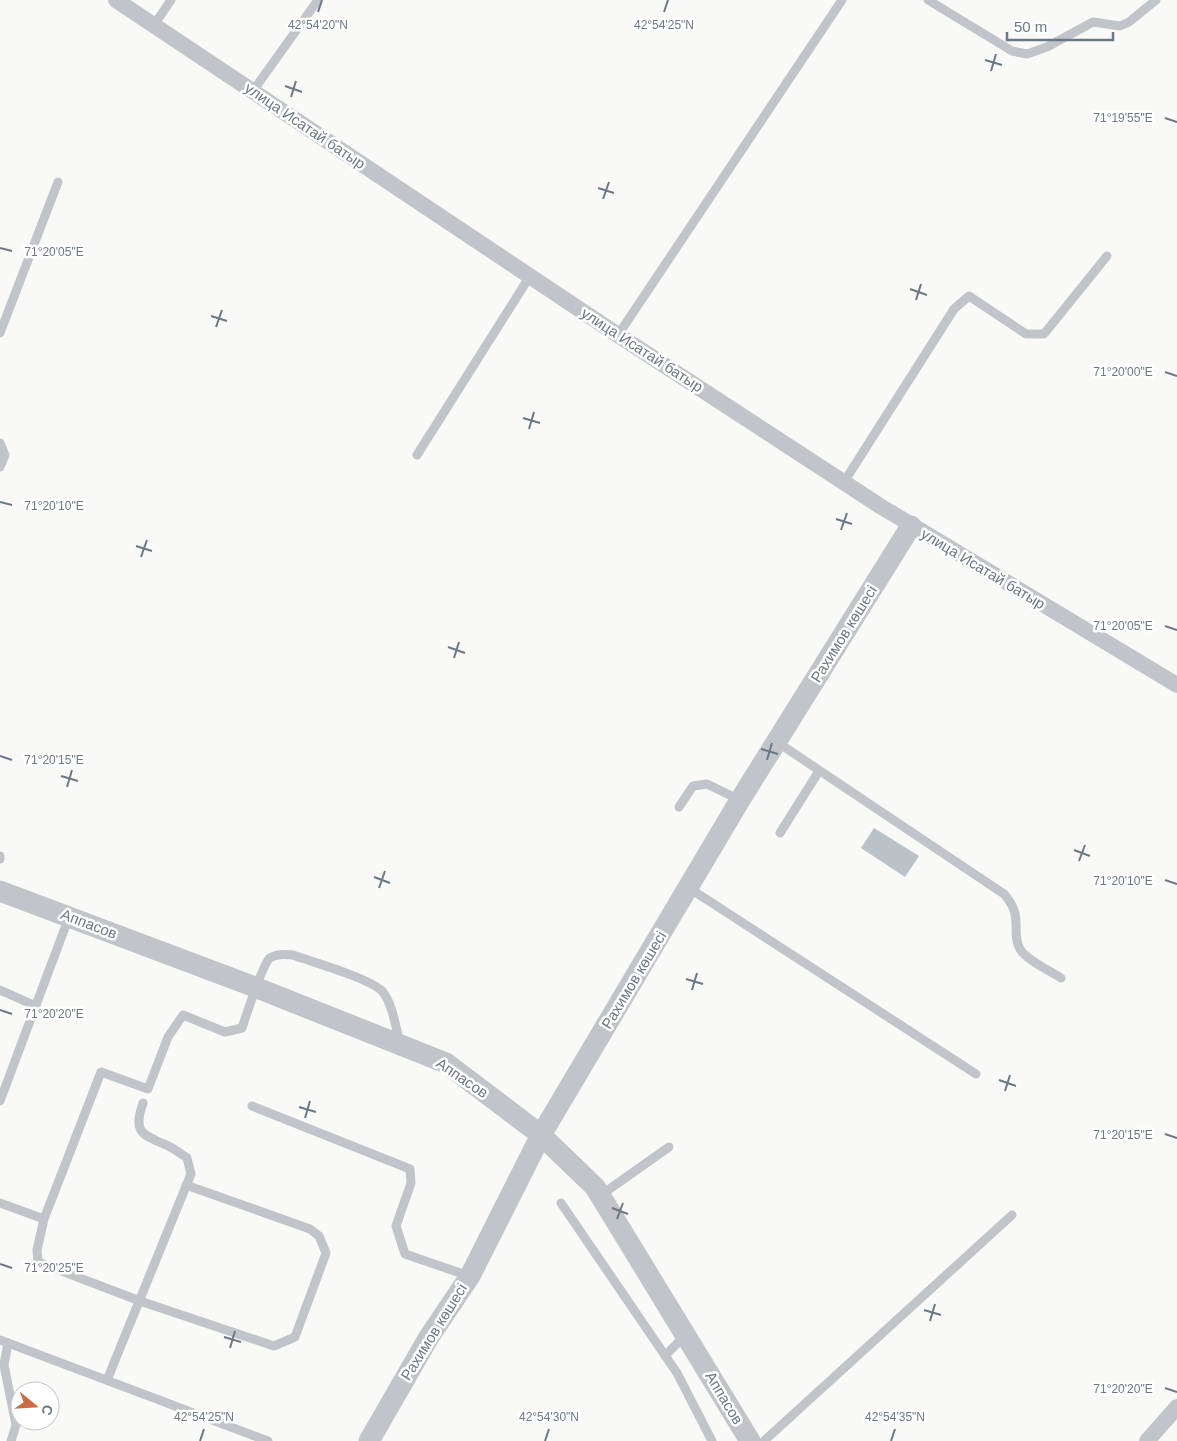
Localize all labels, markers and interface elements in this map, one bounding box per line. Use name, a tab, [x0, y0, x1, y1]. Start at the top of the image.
scale bar	[1007, 10, 1113, 42]
text: 42°54'20"N	[288, 18, 348, 32]
text: 42°54'25"N	[634, 18, 694, 32]
text: 50 m	[1014, 18, 1047, 35]
street label: улица Исатай батыр	[242, 79, 369, 172]
text: 71°19'55"E	[1093, 111, 1153, 125]
text: 71°20'05"E	[24, 245, 84, 259]
street label: улица Исатай батыр	[578, 304, 706, 395]
text: 71°20'00"E	[1093, 365, 1153, 379]
text: 71°20'10"E	[24, 499, 84, 513]
street label: улица Исатай батыр	[918, 525, 1048, 612]
street label: Рахимов көшесі	[807, 582, 880, 685]
text: 71°20'05"E	[1093, 619, 1153, 633]
text: 71°20'15"E	[24, 753, 84, 767]
text: 71°20'10"E	[1093, 874, 1153, 888]
street label: Аппасов	[59, 905, 120, 942]
street label: Рахимов көшесі	[598, 928, 669, 1032]
text: 71°20'20"E	[24, 1007, 84, 1021]
street label: Аппасов	[433, 1054, 491, 1101]
text: 71°20'15"E	[1093, 1128, 1153, 1142]
text: 71°20'25"E	[24, 1261, 84, 1275]
street label: Рахимов көшесі	[397, 1280, 470, 1383]
street label: Аппасов	[702, 1368, 747, 1427]
north arrow	[10, 1381, 60, 1431]
text: 71°20'20"E	[1093, 1382, 1153, 1396]
text: С	[38, 1403, 57, 1417]
text: 42°54'25"N	[174, 1410, 234, 1424]
text: 42°54'30"N	[519, 1410, 579, 1424]
text: 42°54'35"N	[865, 1410, 925, 1424]

